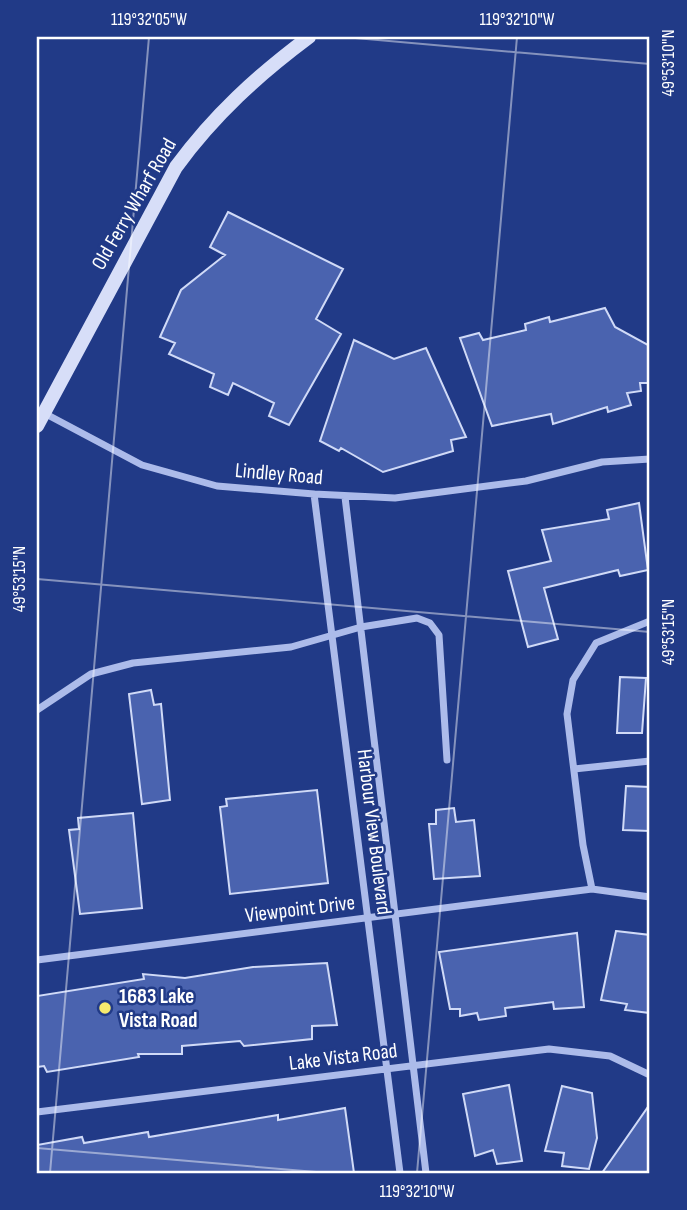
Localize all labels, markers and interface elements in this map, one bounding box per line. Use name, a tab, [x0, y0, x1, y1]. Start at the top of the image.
text: 119°32'05"W	[111, 9, 187, 30]
text: 119°32'10"W	[479, 9, 555, 30]
text: 49°53'10"N	[658, 29, 679, 97]
street label: Old Ferry Wharf Road	[86, 134, 182, 274]
street label: Lindley Road	[234, 458, 324, 490]
text: 49°53'15"N	[9, 546, 30, 612]
text: 49°53'15"N	[658, 599, 679, 665]
street label: Harbour View Boulevard	[351, 748, 397, 916]
street label: Viewpoint Drive	[244, 890, 356, 928]
place label: 1683 Lake Vista Road	[119, 984, 197, 1033]
marker: 1683 Lake Vista Road	[97, 1000, 113, 1016]
street label: Lake Vista Road	[287, 1038, 399, 1076]
text: 119°32'10"W	[379, 1181, 455, 1202]

